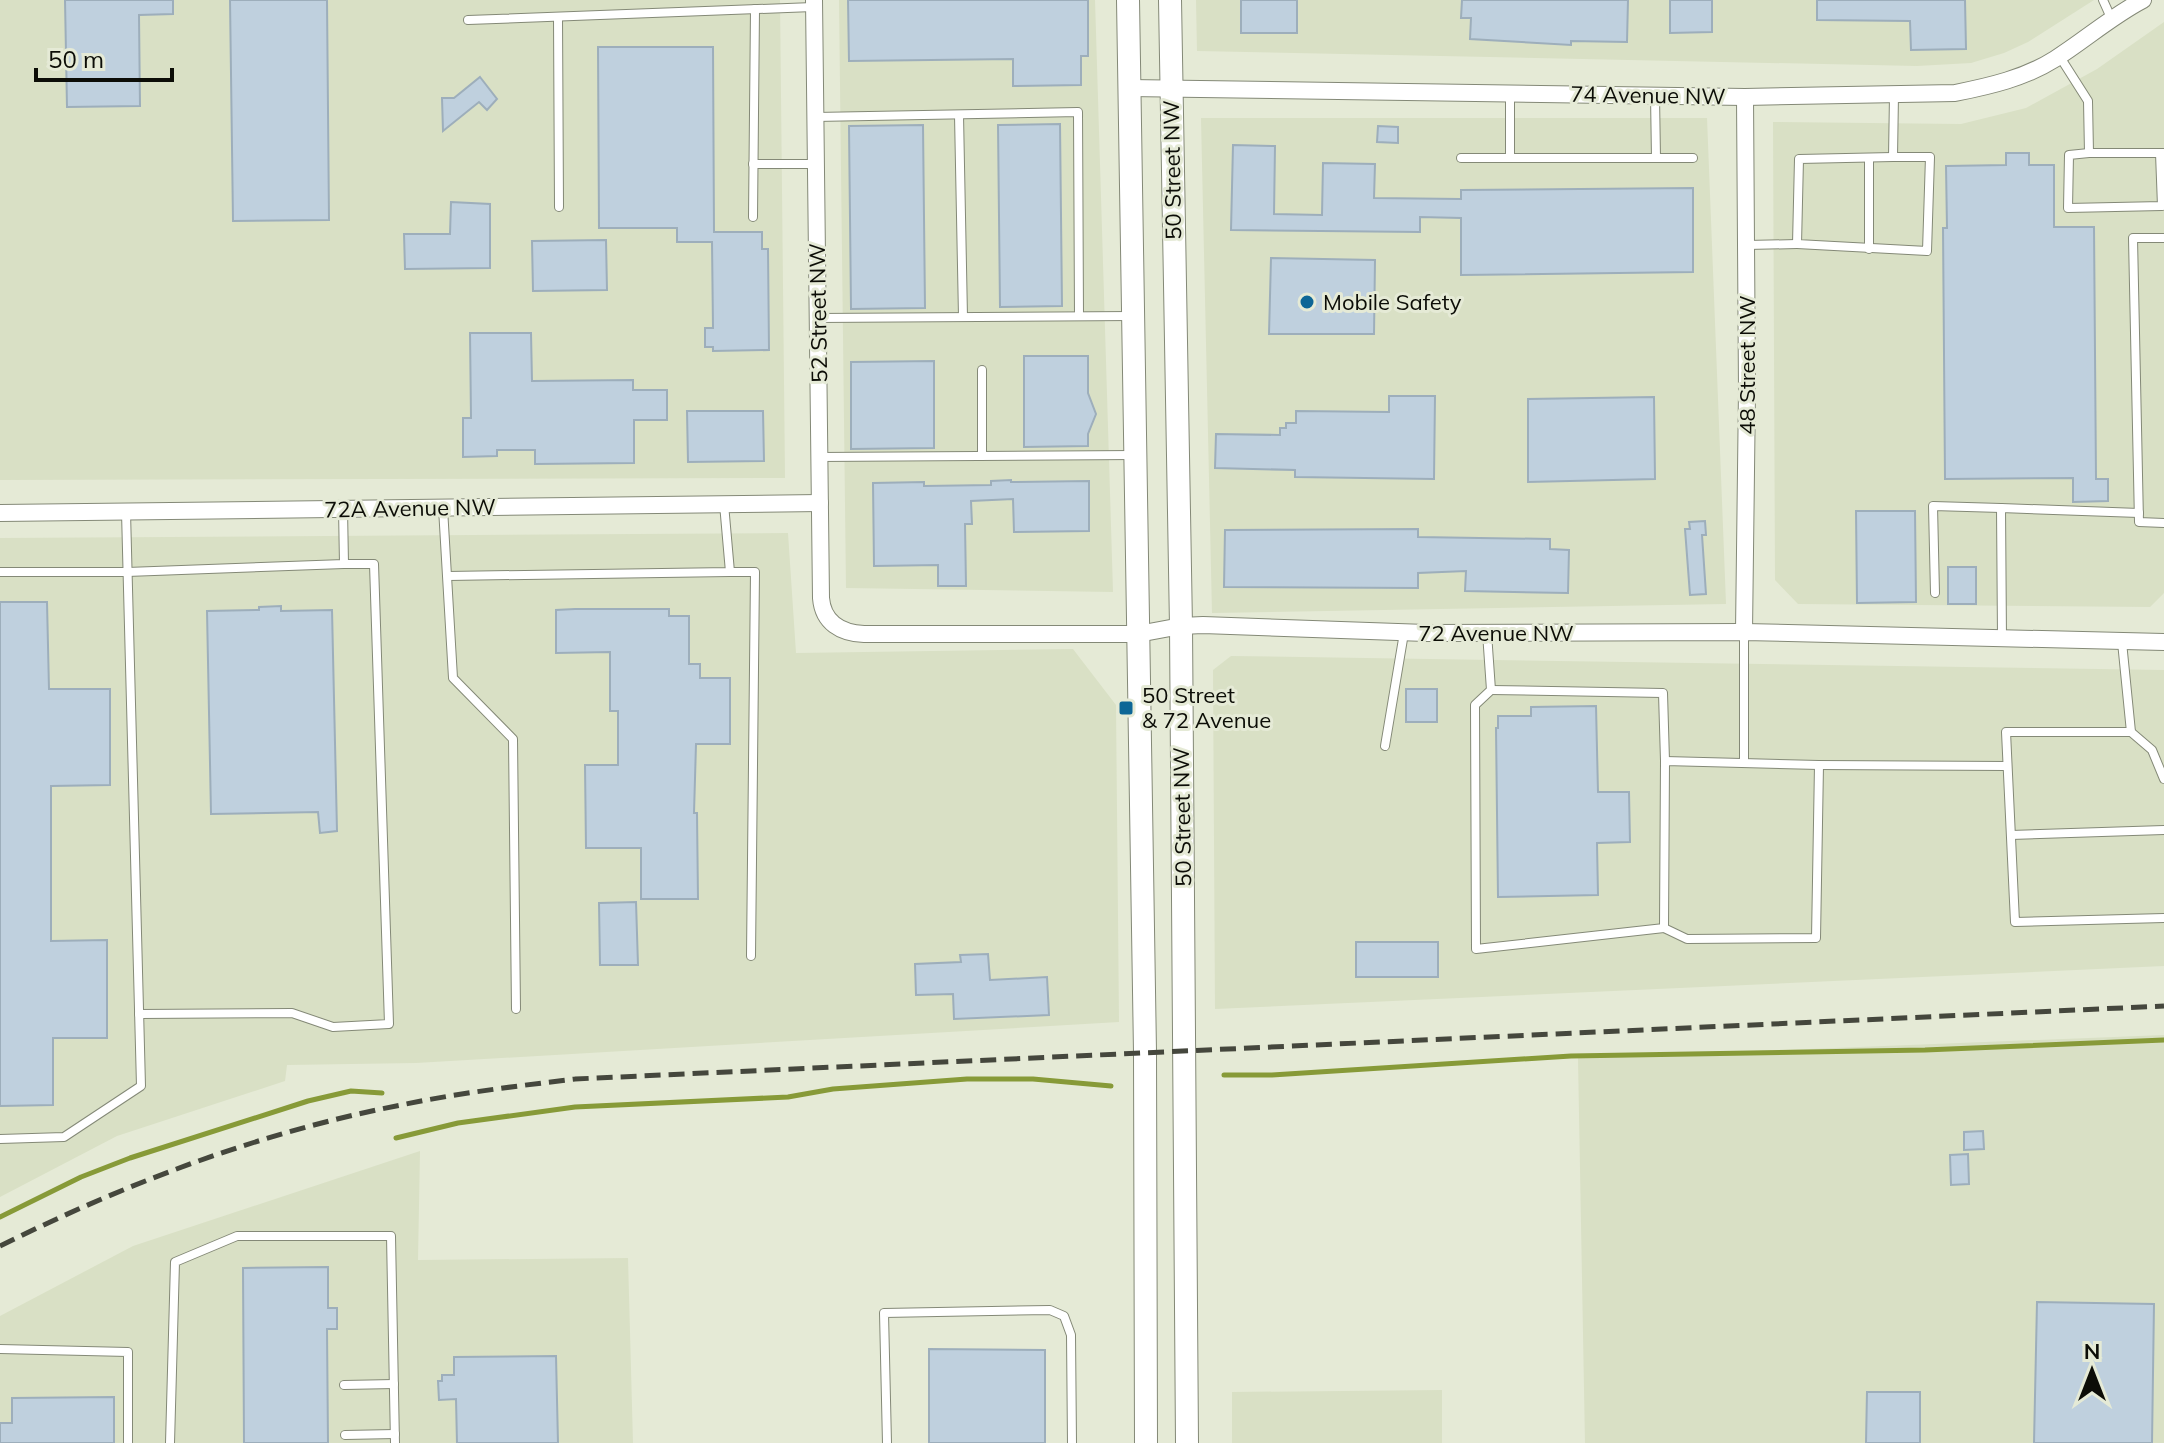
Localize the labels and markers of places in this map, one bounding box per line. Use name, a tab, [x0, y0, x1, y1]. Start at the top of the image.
place label: Mobile Safety	[1323, 288, 1462, 316]
marker: Mobile Safety	[1298, 293, 1316, 311]
place label: 50 Street & 72 Avenue	[1142, 681, 1271, 734]
marker: 50 Street & 72 Avenue	[1117, 699, 1135, 717]

